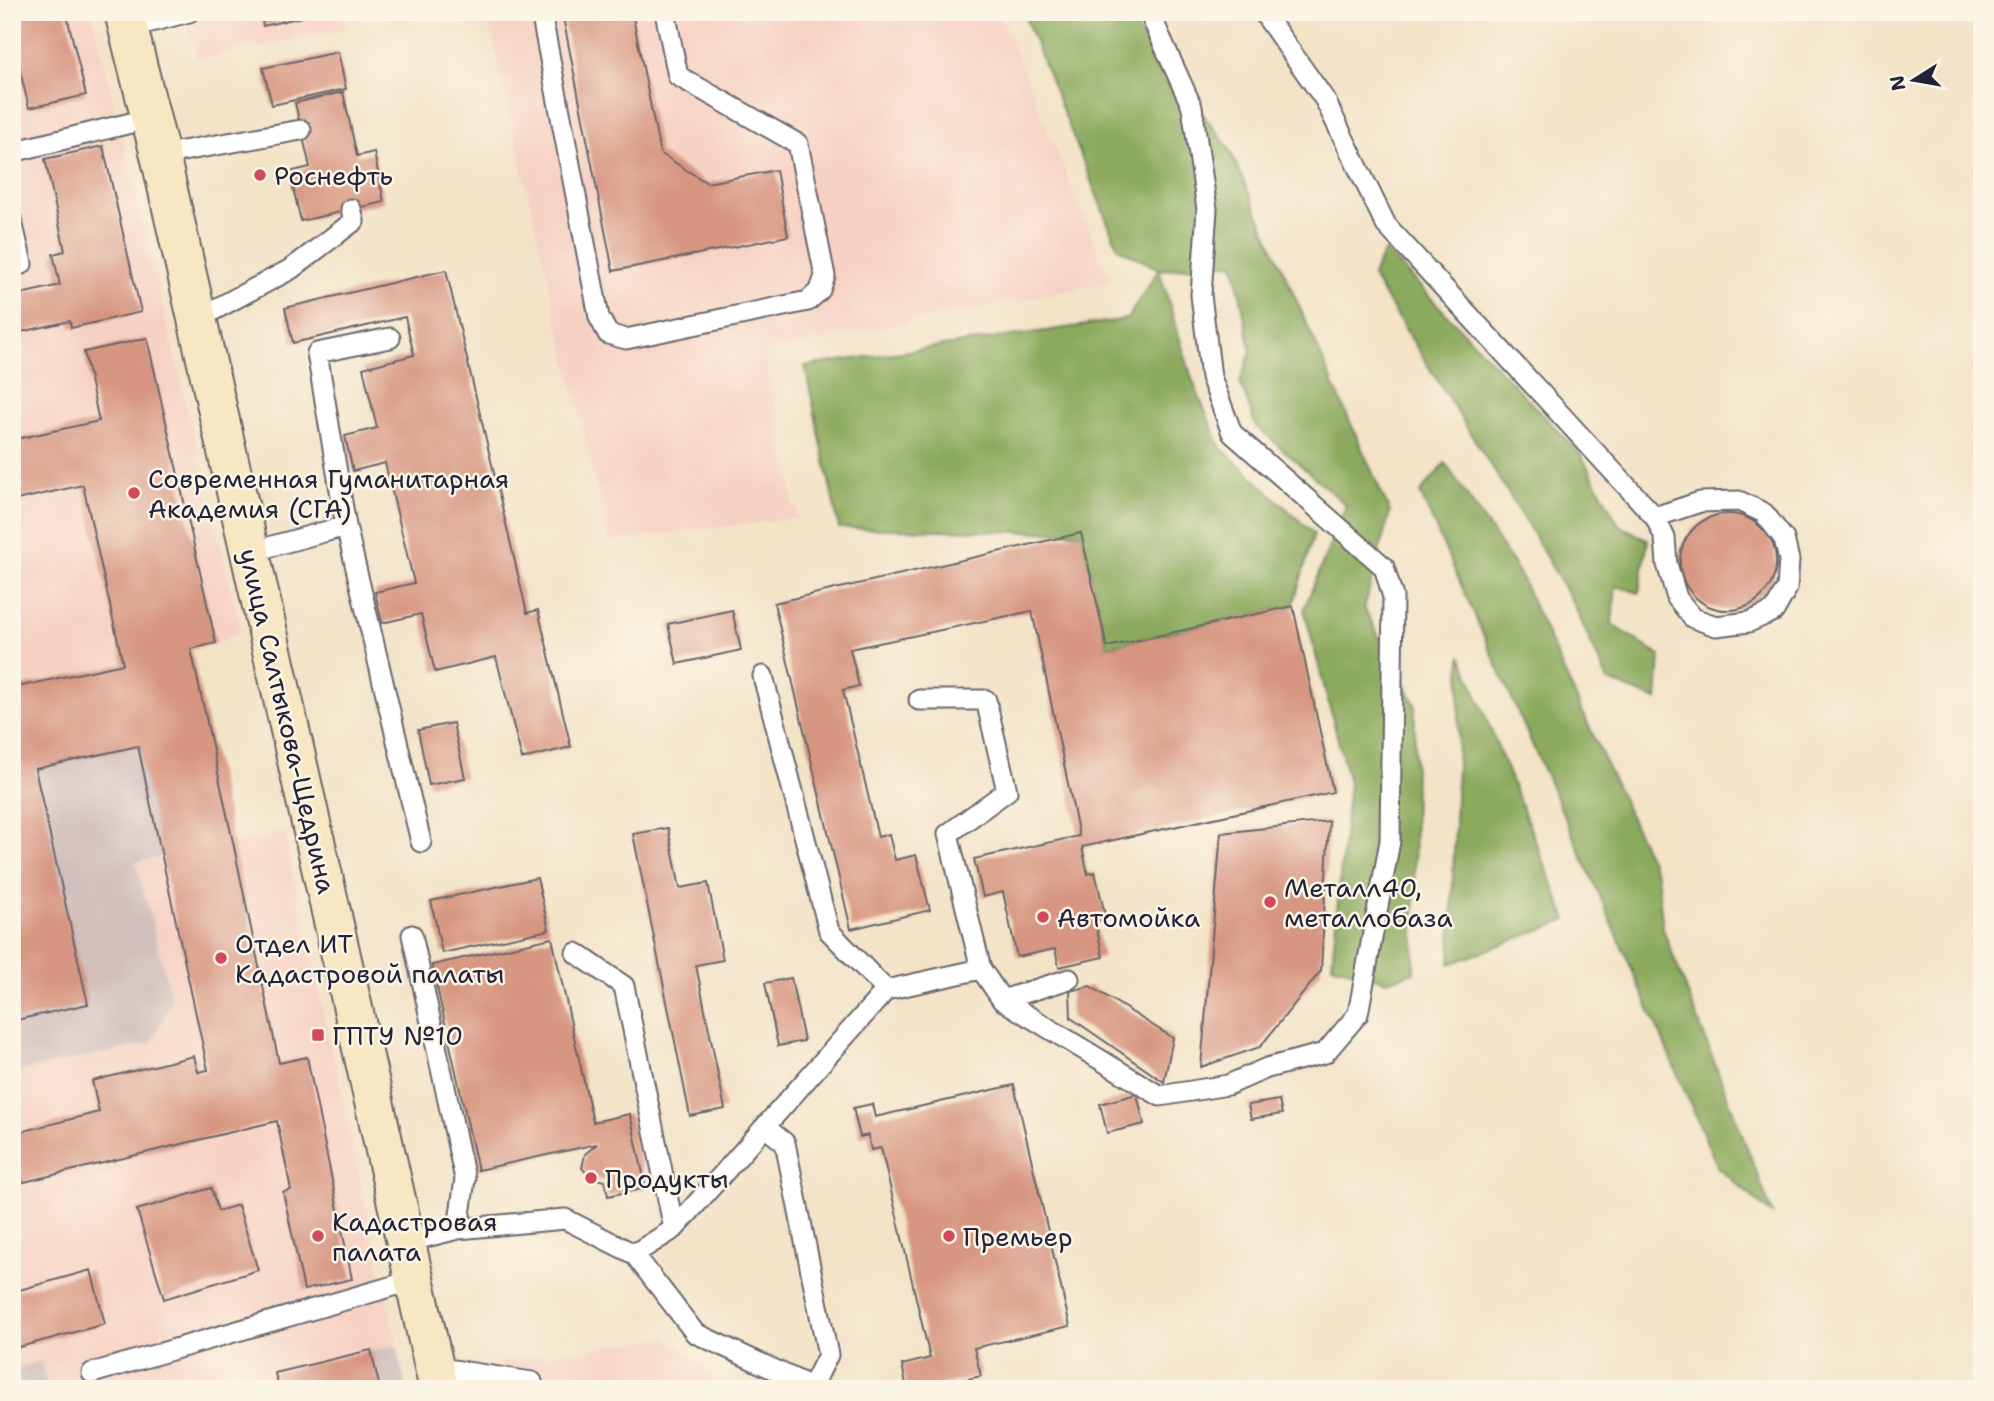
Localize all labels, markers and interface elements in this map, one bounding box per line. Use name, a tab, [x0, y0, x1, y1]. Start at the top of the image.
north arrow	[1878, 46, 1948, 116]
text: N	[1884, 73, 1912, 93]
place label: Роснефть	[274, 158, 393, 193]
marker: Роснефть	[252, 167, 268, 183]
place label: Современная Гуманитарная Академия (СГА)	[148, 461, 509, 526]
marker: Современная Гуманитарная Академия (СГА)	[126, 485, 142, 501]
street label: улица Салтыкова-Щедрина	[231, 545, 345, 897]
place label: Металл40, металлобаза	[1284, 870, 1453, 935]
marker: Металл40, металлобаза	[1262, 894, 1278, 910]
place label: Автомойка	[1057, 900, 1200, 935]
marker: Автомойка	[1035, 909, 1051, 925]
place label: Отдел ИТ Кадастровой палаты	[235, 926, 505, 991]
marker: Отдел ИТ Кадастровой палаты	[213, 950, 229, 966]
place label: ГПТУ №10	[332, 1018, 463, 1053]
marker: ГПТУ №10	[310, 1027, 326, 1043]
place label: Продукты	[605, 1161, 729, 1196]
marker: Продукты	[583, 1170, 599, 1186]
place label: Кадастровая палата	[332, 1204, 498, 1269]
place label: Премьер	[963, 1219, 1073, 1254]
marker: Кадастровая палата	[310, 1228, 326, 1244]
marker: Премьер	[941, 1228, 957, 1244]

